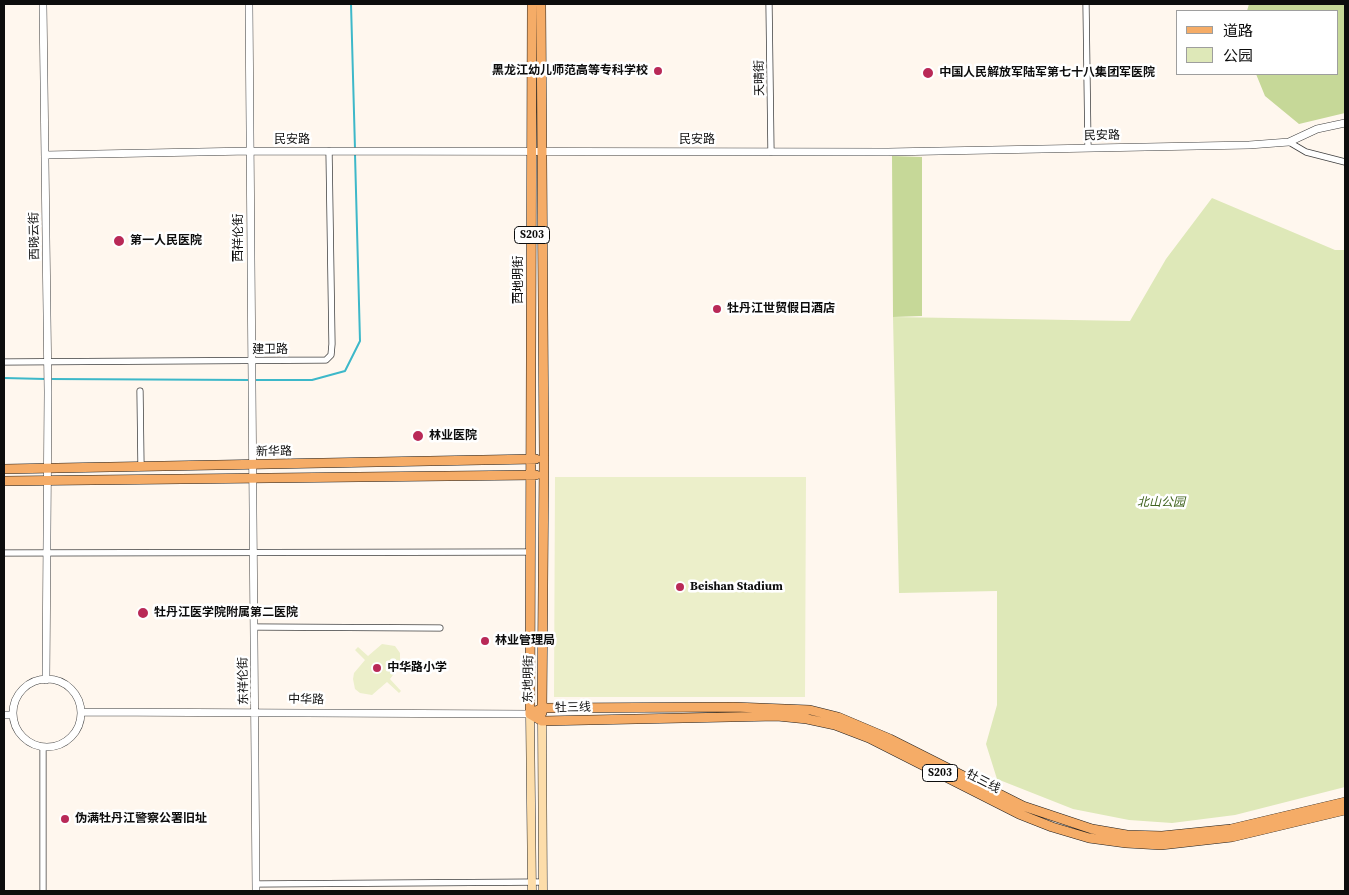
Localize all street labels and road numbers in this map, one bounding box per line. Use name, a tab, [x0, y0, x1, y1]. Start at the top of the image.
street label: 天晴街	[752, 60, 768, 96]
street label: 民安路	[1084, 128, 1120, 144]
street label: 民安路	[274, 133, 310, 147]
street label: 民安路	[679, 133, 715, 147]
street label: 西晓云街	[27, 212, 43, 260]
street label: 西祥伦街	[232, 214, 246, 262]
road number: S203	[514, 226, 550, 244]
street label: 西地明街	[512, 256, 526, 304]
street label: 建卫路	[252, 343, 288, 357]
street label: 新华路	[256, 444, 292, 460]
street label: 东地明街	[521, 655, 537, 703]
street label: 东祥伦街	[236, 657, 252, 705]
street label: 中华路	[288, 692, 324, 708]
street label: 牡三线	[555, 700, 591, 716]
road number: S203	[922, 764, 958, 781]
street label: 牡三线	[964, 767, 1002, 797]

